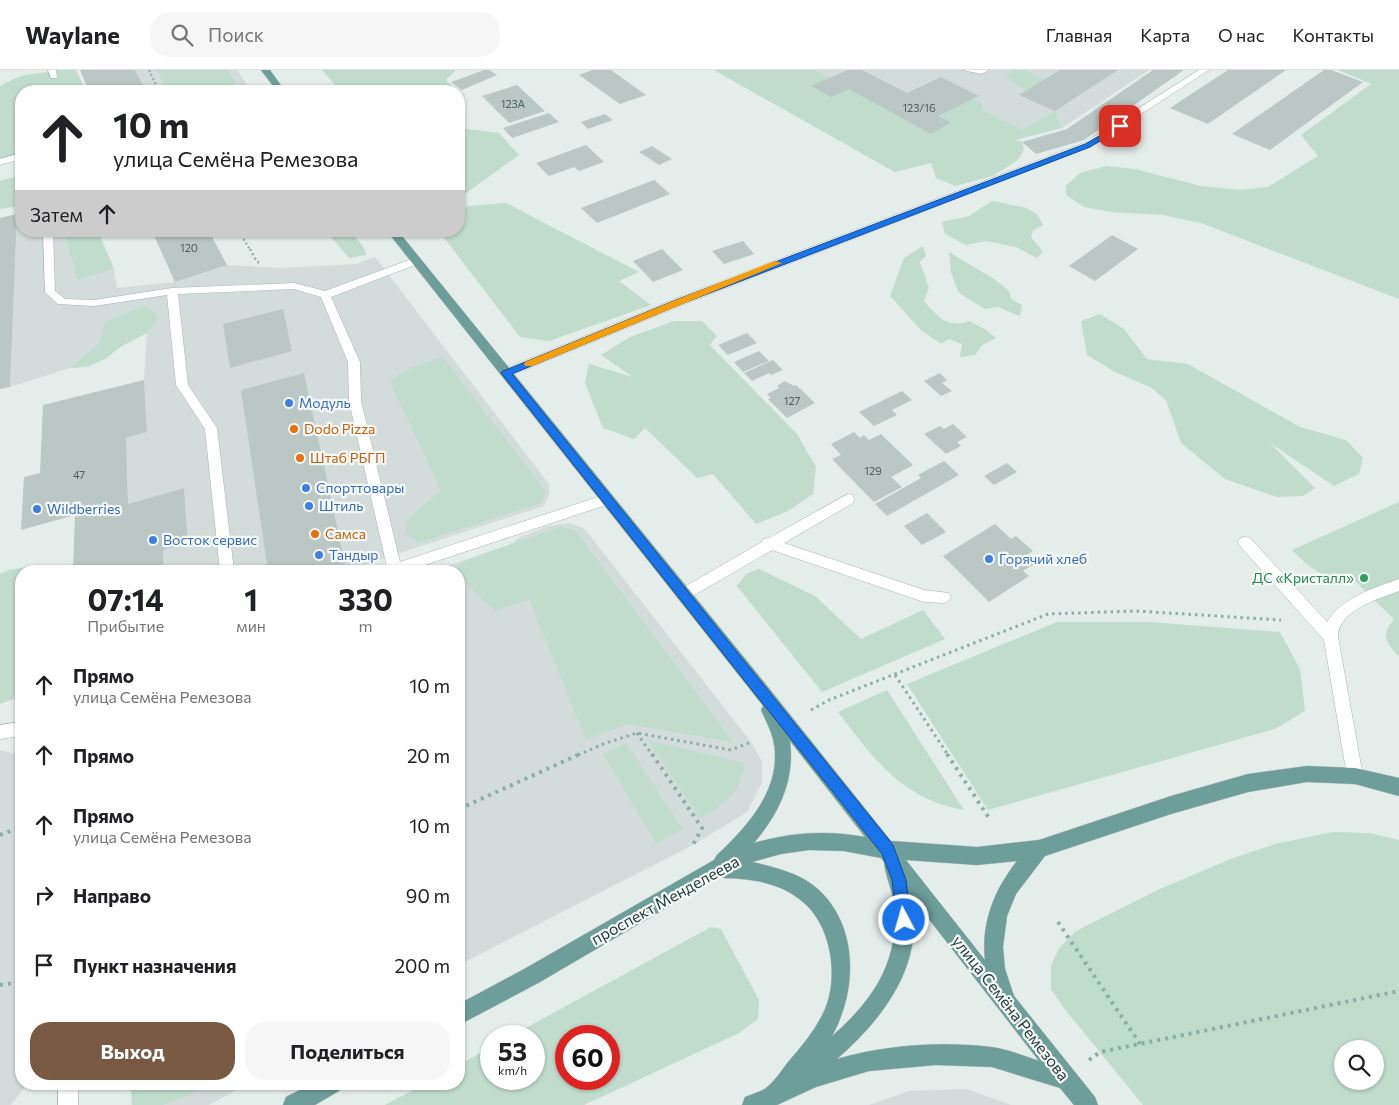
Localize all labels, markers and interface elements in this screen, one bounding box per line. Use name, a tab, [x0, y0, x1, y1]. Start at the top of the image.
search box	[150, 12, 500, 57]
text: Waylane	[25, 20, 120, 49]
icon: search	[168, 21, 196, 49]
text: Поиск	[208, 23, 264, 46]
text: Главная	[1046, 24, 1112, 46]
text: Карта	[1140, 24, 1190, 46]
text: О нас	[1218, 24, 1265, 46]
text: Контакты	[1293, 24, 1374, 46]
house number: 123А	[501, 97, 526, 110]
house number: 123/16	[902, 101, 936, 114]
text: 10 m	[113, 102, 189, 145]
icon: ahead	[30, 105, 95, 170]
pin	[1099, 105, 1141, 147]
icon: arrive	[1106, 112, 1134, 140]
text: улица Семёна Ремезова	[113, 145, 359, 172]
icon: ahead	[93, 200, 121, 228]
text: Затем	[30, 203, 83, 226]
house number: 120	[180, 241, 198, 254]
place label: Модуль	[299, 394, 351, 411]
house number: 127	[784, 394, 800, 407]
marker: Модуль	[283, 397, 295, 409]
place label: Dodo Pizza	[304, 420, 375, 437]
marker: Dodo Pizza	[288, 423, 300, 435]
place label: Штаб РБГП	[310, 449, 386, 466]
marker: Штаб РБГП	[294, 452, 306, 464]
house number: 129	[864, 464, 882, 477]
house number: 47	[73, 468, 85, 481]
place label: Спорттовары	[316, 479, 404, 496]
marker: Спорттовары	[300, 482, 312, 494]
place label: Штиль	[319, 497, 364, 514]
place label: Wildberries	[47, 500, 121, 517]
marker: Штиль	[303, 500, 315, 512]
marker: Wildberries	[31, 503, 43, 515]
place label: Самса	[325, 525, 366, 542]
marker: Самса	[309, 528, 321, 540]
place label: Восток сервис	[163, 531, 257, 548]
marker: Восток сервис	[147, 534, 159, 546]
place label: Тандыр	[329, 546, 379, 563]
marker: Тандыр	[313, 549, 325, 561]
place label: Горячий хлеб	[999, 550, 1087, 567]
marker: Горячий хлеб	[983, 553, 995, 565]
place label: ДС «Кристалл»	[1252, 569, 1354, 586]
marker: ДС «Кристалл»	[1358, 572, 1370, 584]
text: 07:14	[88, 580, 164, 617]
text: 1	[244, 580, 258, 617]
text: 330	[338, 580, 393, 617]
text: Прибытие	[87, 616, 164, 635]
text: мин	[236, 616, 266, 635]
text: m	[358, 616, 372, 635]
text: Прямо	[73, 664, 134, 687]
icon: ahead	[30, 671, 58, 699]
text: 10 m	[409, 674, 450, 697]
text: улица Семёна Ремезова	[73, 687, 252, 706]
icon: ahead	[30, 741, 58, 769]
text: Прямо	[73, 744, 134, 767]
text: 20 m	[407, 744, 450, 767]
text: Прямо	[73, 804, 134, 827]
icon: ahead	[30, 811, 58, 839]
text: 10 m	[409, 814, 450, 837]
text: улица Семёна Ремезова	[73, 827, 252, 846]
street label: проспект Менделеева	[587, 851, 742, 948]
icon: right	[30, 881, 58, 909]
text: Направо	[73, 884, 151, 907]
text: 90 m	[406, 884, 450, 907]
position arrow	[877, 893, 929, 945]
street label: улица Семёна Ремезова	[949, 931, 1074, 1084]
icon: arrive	[30, 951, 58, 979]
text: Пункт назначения	[73, 954, 236, 977]
text: 200 m	[395, 954, 450, 977]
button: Выход	[30, 1022, 235, 1080]
button: Поделиться	[245, 1022, 450, 1080]
speed limit sign: 60	[555, 1025, 620, 1090]
text: 53	[498, 1036, 527, 1066]
map controls	[1334, 1040, 1384, 1090]
button: search	[1334, 1040, 1384, 1090]
text: km/h	[498, 1063, 527, 1077]

